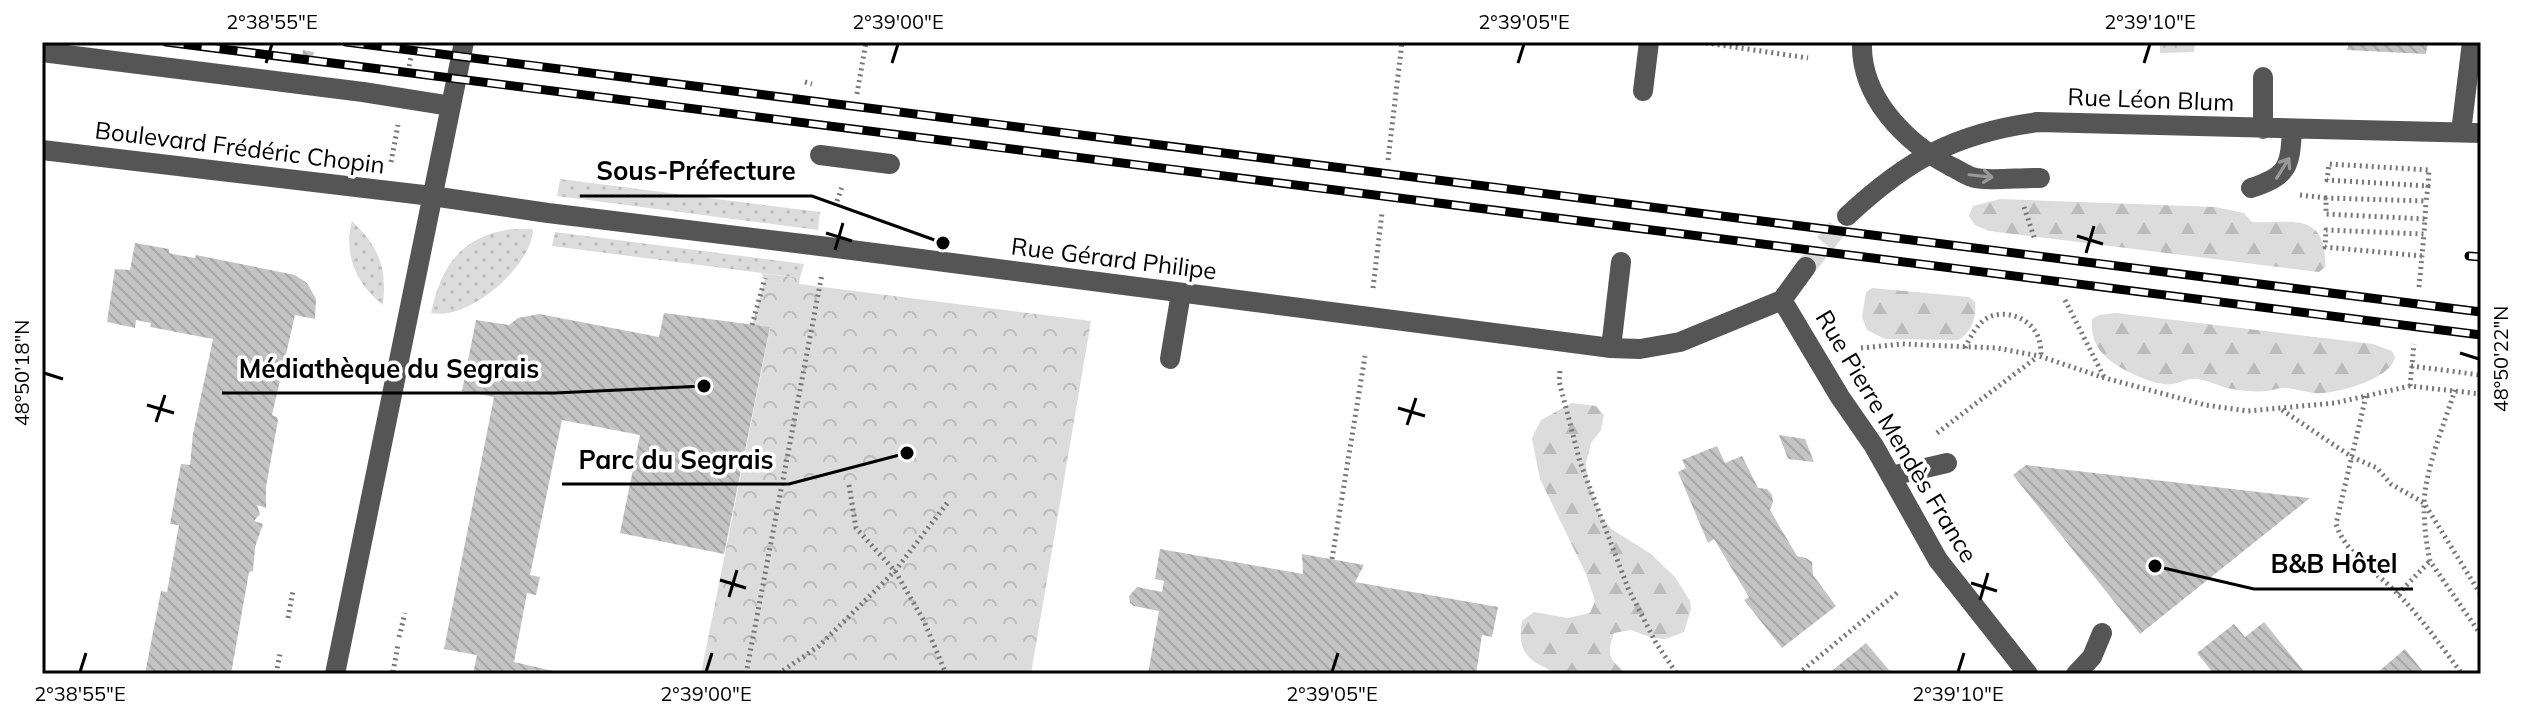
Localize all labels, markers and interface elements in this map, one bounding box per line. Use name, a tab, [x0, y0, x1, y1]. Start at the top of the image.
text: 2°38'55"E	[226, 9, 318, 34]
text: 2°39'00"E	[852, 9, 944, 34]
text: 2°39'05"E	[1478, 9, 1570, 34]
text: 2°39'10"E	[2104, 9, 2196, 34]
street label: Rue Léon Blum	[2067, 81, 2235, 117]
street label: Boulevard Frédéric Chopin	[93, 114, 387, 180]
callout: Sous-Préfecture	[580, 146, 812, 196]
text: Sous-Préfecture	[596, 154, 796, 187]
one-way arrow	[2276, 157, 2292, 180]
one-way arrow	[1967, 169, 1994, 184]
street label: Rue Gérard Philipe	[1010, 231, 1218, 285]
street label: Rue Pierre Mendès France	[1810, 304, 1984, 568]
text: 48°50'22"N	[2488, 306, 2513, 412]
text: 48°50'18"N	[9, 320, 34, 426]
callout: Médiathèque du Segrais	[222, 343, 555, 393]
text: Médiathèque du Segrais	[239, 352, 539, 385]
callout: Parc du Segrais	[562, 434, 789, 484]
text: Parc du Segrais	[578, 443, 774, 476]
callout: B&B Hôtel	[2254, 539, 2413, 589]
text: B&B Hôtel	[2270, 547, 2398, 580]
text: 2°38'55"E	[34, 681, 126, 706]
text: 2°39'00"E	[660, 681, 752, 706]
text: 2°39'05"E	[1286, 681, 1378, 706]
text: 2°39'10"E	[1912, 681, 2004, 706]

